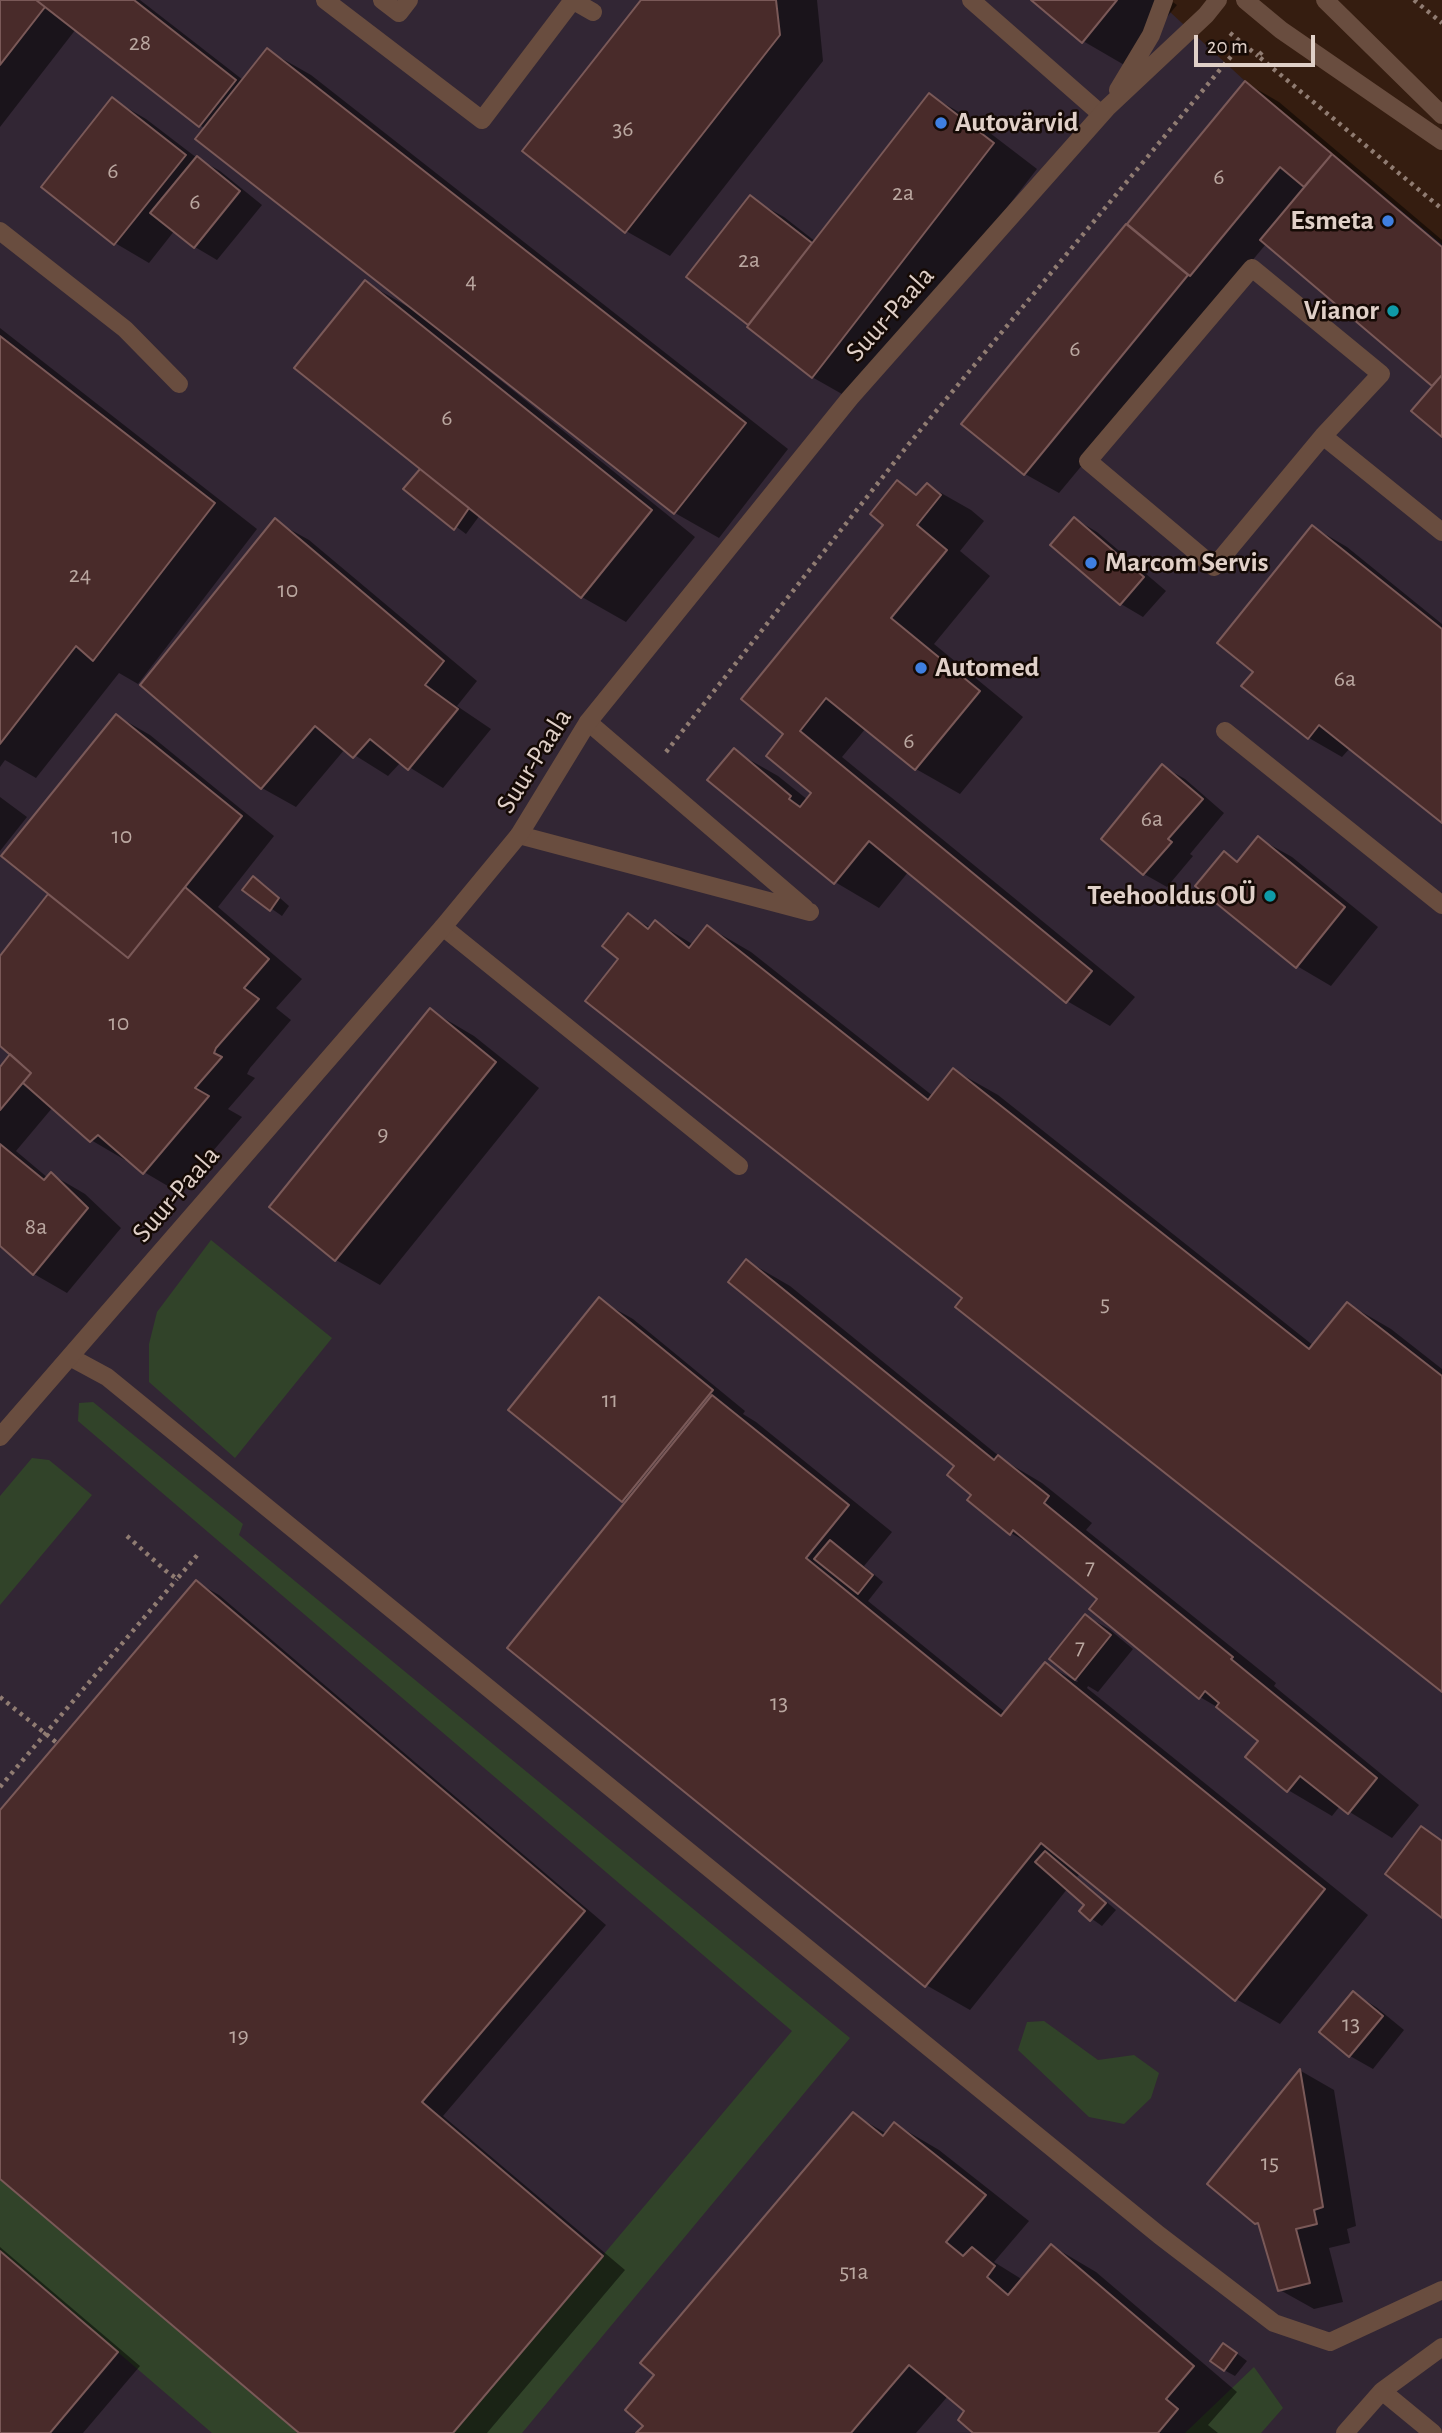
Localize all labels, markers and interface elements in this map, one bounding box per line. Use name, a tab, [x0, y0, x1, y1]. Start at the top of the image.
scale bar	[1197, 21, 1318, 65]
house number: 28	[129, 29, 151, 57]
text: 20 m	[1207, 36, 1248, 57]
place label: Autovärvid	[955, 106, 1078, 140]
house number: 36	[612, 115, 634, 143]
marker: Autovärvid	[933, 115, 949, 131]
house number: 6	[107, 157, 119, 185]
house number: 6	[1213, 163, 1225, 191]
house number: 2a	[892, 179, 914, 207]
house number: 6	[189, 188, 201, 216]
place label: Esmeta	[1290, 204, 1374, 238]
marker: Esmeta	[1380, 213, 1396, 229]
house number: 2a	[738, 246, 760, 274]
street label: Suur-Paala	[838, 259, 942, 369]
house number: 4	[465, 267, 477, 295]
place label: Vianor	[1304, 294, 1379, 328]
marker: Vianor	[1385, 303, 1401, 319]
house number: 6	[1069, 335, 1081, 363]
house number: 6	[441, 404, 453, 432]
place label: Marcom Servis	[1105, 546, 1268, 580]
marker: Marcom Servis	[1083, 555, 1099, 571]
house number: 24	[69, 561, 91, 589]
house number: 10	[278, 576, 298, 604]
place label: Automed	[935, 651, 1039, 685]
marker: Automed	[913, 660, 929, 676]
house number: 6a	[1334, 665, 1356, 693]
street label: Suur-Paala	[489, 703, 579, 819]
house number: 6	[903, 727, 915, 755]
house number: 6a	[1141, 805, 1163, 833]
house number: 10	[112, 822, 132, 850]
place label: Teehooldus OÜ	[1087, 879, 1256, 913]
marker: Teehooldus OÜ	[1262, 888, 1278, 904]
house number: 10	[109, 1009, 129, 1037]
house number: 9	[377, 1120, 389, 1148]
street label: Suur-Paala	[125, 1139, 227, 1249]
house number: 8a	[25, 1213, 47, 1241]
house number: 5	[1100, 1290, 1110, 1318]
house number: 11	[602, 1386, 618, 1414]
house number: 7	[1085, 1553, 1095, 1581]
house number: 7	[1075, 1633, 1085, 1661]
house number: 13	[770, 1689, 788, 1717]
house number: 13	[1342, 2010, 1360, 2038]
house number: 19	[229, 2022, 249, 2050]
house number: 15	[1261, 2149, 1279, 2177]
house number: 51a	[839, 2258, 869, 2286]

